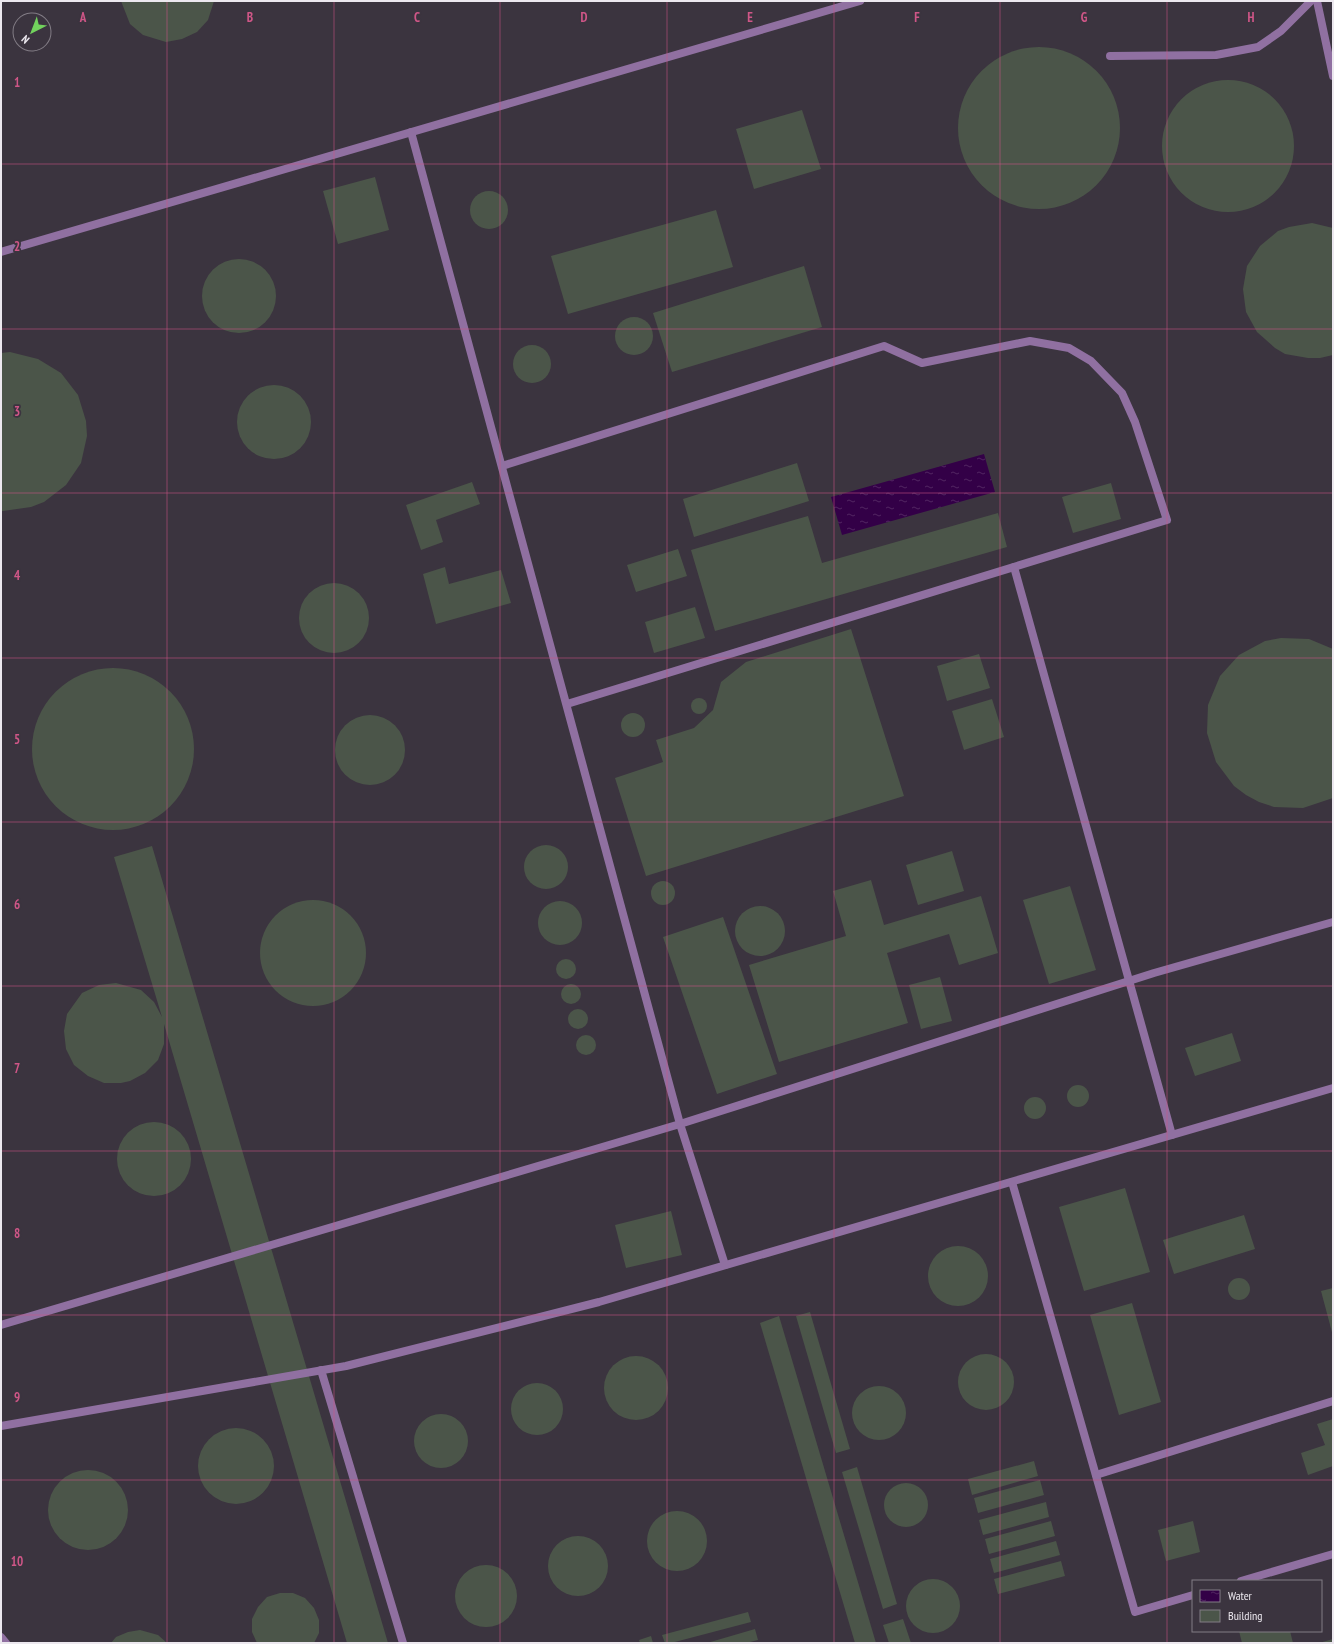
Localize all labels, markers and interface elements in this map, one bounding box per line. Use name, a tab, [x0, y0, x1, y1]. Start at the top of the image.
text: A	[79, 9, 87, 26]
text: B	[247, 9, 253, 26]
text: C	[414, 9, 420, 26]
text: D	[581, 9, 588, 26]
text: E	[747, 9, 753, 26]
text: F	[914, 9, 920, 26]
text: G	[1081, 9, 1088, 26]
text: H	[1248, 9, 1255, 26]
north arrow	[12, 12, 52, 52]
text: N	[18, 32, 32, 47]
text: 1	[14, 74, 20, 91]
text: 2	[14, 238, 20, 255]
text: 3	[14, 403, 20, 420]
text: 4	[14, 567, 21, 584]
text: 5	[14, 731, 20, 748]
text: 6	[14, 896, 20, 913]
text: 7	[14, 1060, 20, 1077]
text: 8	[14, 1225, 20, 1242]
text: 9	[14, 1389, 20, 1406]
text: 10	[11, 1553, 23, 1570]
legend	[1192, 1580, 1322, 1632]
text: Water	[1228, 1588, 1253, 1603]
text: Building	[1228, 1608, 1263, 1623]

